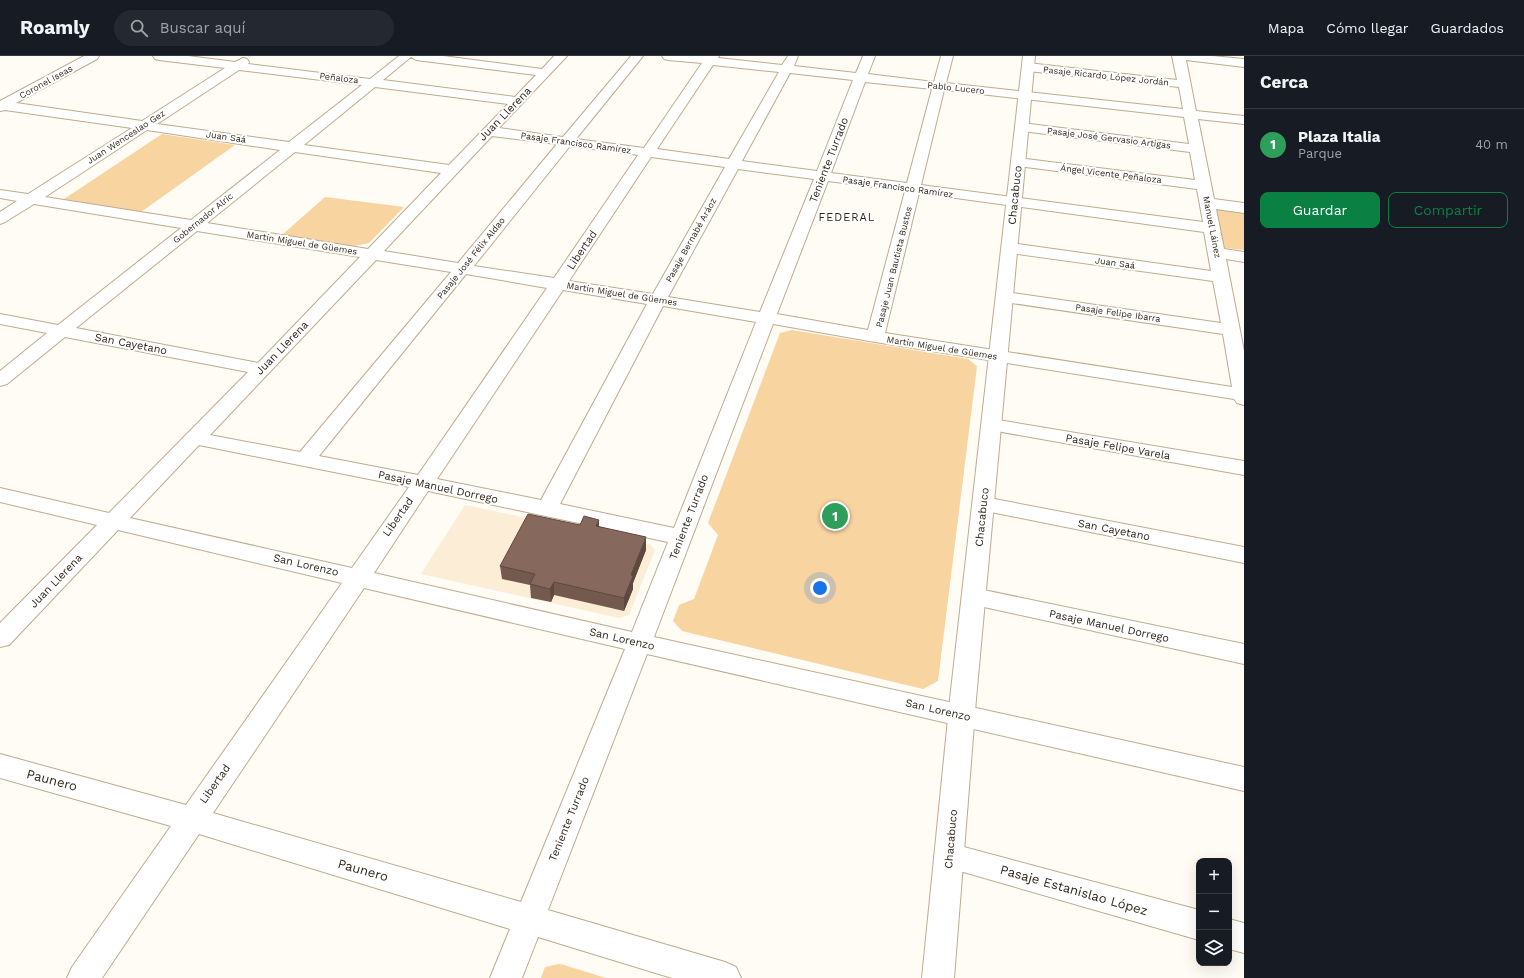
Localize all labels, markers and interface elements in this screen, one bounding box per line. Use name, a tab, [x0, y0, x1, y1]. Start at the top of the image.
search box	[114, 10, 394, 46]
text: Roamly	[20, 16, 90, 39]
icon: search	[128, 17, 150, 39]
text: Buscar aquí	[160, 19, 246, 37]
text: Mapa	[1268, 20, 1304, 36]
text: Cómo llegar	[1326, 20, 1409, 36]
text: Guardados	[1431, 20, 1504, 36]
street label: Coronel Iseas	[18, 63, 75, 101]
street label: Pasaje Ricardo López Jordán	[1043, 64, 1169, 88]
street label: Peñaloza	[319, 71, 359, 85]
text: Cerca	[1260, 72, 1308, 92]
street label: Pablo Lucero	[927, 80, 985, 96]
street label: Juan Llerena	[476, 84, 534, 144]
street label: Juan Wenceslao Gez	[85, 108, 167, 166]
street label: Teniente Turrado	[807, 116, 851, 204]
street label: Pasaje José Gervasio Artigas	[1046, 125, 1172, 151]
text: Plaza Italia	[1298, 128, 1380, 146]
street label: Juan Saá	[205, 129, 247, 145]
street label: Pasaje Francisco Ramírez	[520, 130, 632, 156]
text: 1	[1270, 137, 1276, 152]
text: 40 m	[1475, 137, 1508, 152]
text: Parque	[1298, 146, 1342, 161]
street label: Ángel Vicente Peñaloza	[1060, 162, 1162, 185]
street label: Chacabuco	[1005, 165, 1025, 225]
street label: Pasaje Francisco Ramírez	[842, 174, 954, 200]
street label: Gobernador Alric	[171, 191, 235, 245]
button: Guardar	[1260, 192, 1380, 228]
button: Compartir	[1388, 192, 1508, 228]
street label: Manuel Láinez	[1201, 195, 1223, 259]
street label: Pasaje Bernabé Aráoz	[664, 196, 718, 284]
street label: Pasaje Juan Bautista Bustos	[874, 205, 914, 329]
district label: FEDERAL	[819, 211, 875, 224]
street label: Pasaje José Félix Aldao	[435, 215, 507, 301]
street label: Libertad	[564, 228, 600, 272]
street label: Martín Miguel de Güemes	[246, 229, 358, 257]
street label: Juan Saá	[1094, 255, 1136, 271]
street label: Martín Miguel de Güemes	[566, 280, 678, 308]
street label: Pasaje Felipe Ibarra	[1075, 302, 1161, 324]
street label: Juan Llerena	[253, 318, 311, 378]
street label: San Cayetano	[94, 331, 168, 357]
street label: Martín Miguel de Güemes	[886, 334, 998, 362]
street label: Pasaje Felipe Varela	[1065, 431, 1171, 463]
street label: Pasaje Manuel Dorrego	[377, 468, 499, 506]
street label: Teniente Turrado	[667, 473, 711, 561]
street label: Chacabuco	[972, 487, 992, 547]
street label: Libertad	[380, 495, 416, 539]
pin: 1	[822, 501, 848, 531]
street label: San Cayetano	[1077, 517, 1151, 543]
street label: Juan Llerena	[27, 551, 85, 611]
street label: San Lorenzo	[272, 551, 340, 579]
your location	[810, 578, 830, 598]
street label: Pasaje Manuel Dorrego	[1048, 607, 1170, 645]
street label: San Lorenzo	[588, 625, 656, 653]
street label: San Lorenzo	[904, 696, 972, 724]
street label: Libertad	[197, 762, 233, 806]
street label: Paunero	[25, 766, 79, 794]
street label: Teniente Turrado	[546, 775, 592, 863]
street label: Chacabuco	[942, 809, 960, 869]
street label: Paunero	[336, 856, 390, 884]
map controls	[1196, 858, 1232, 966]
button: +	[1196, 858, 1232, 894]
street label: Pasaje Estanislao López	[999, 862, 1150, 918]
button: −	[1196, 894, 1232, 930]
button: layers	[1196, 930, 1232, 966]

